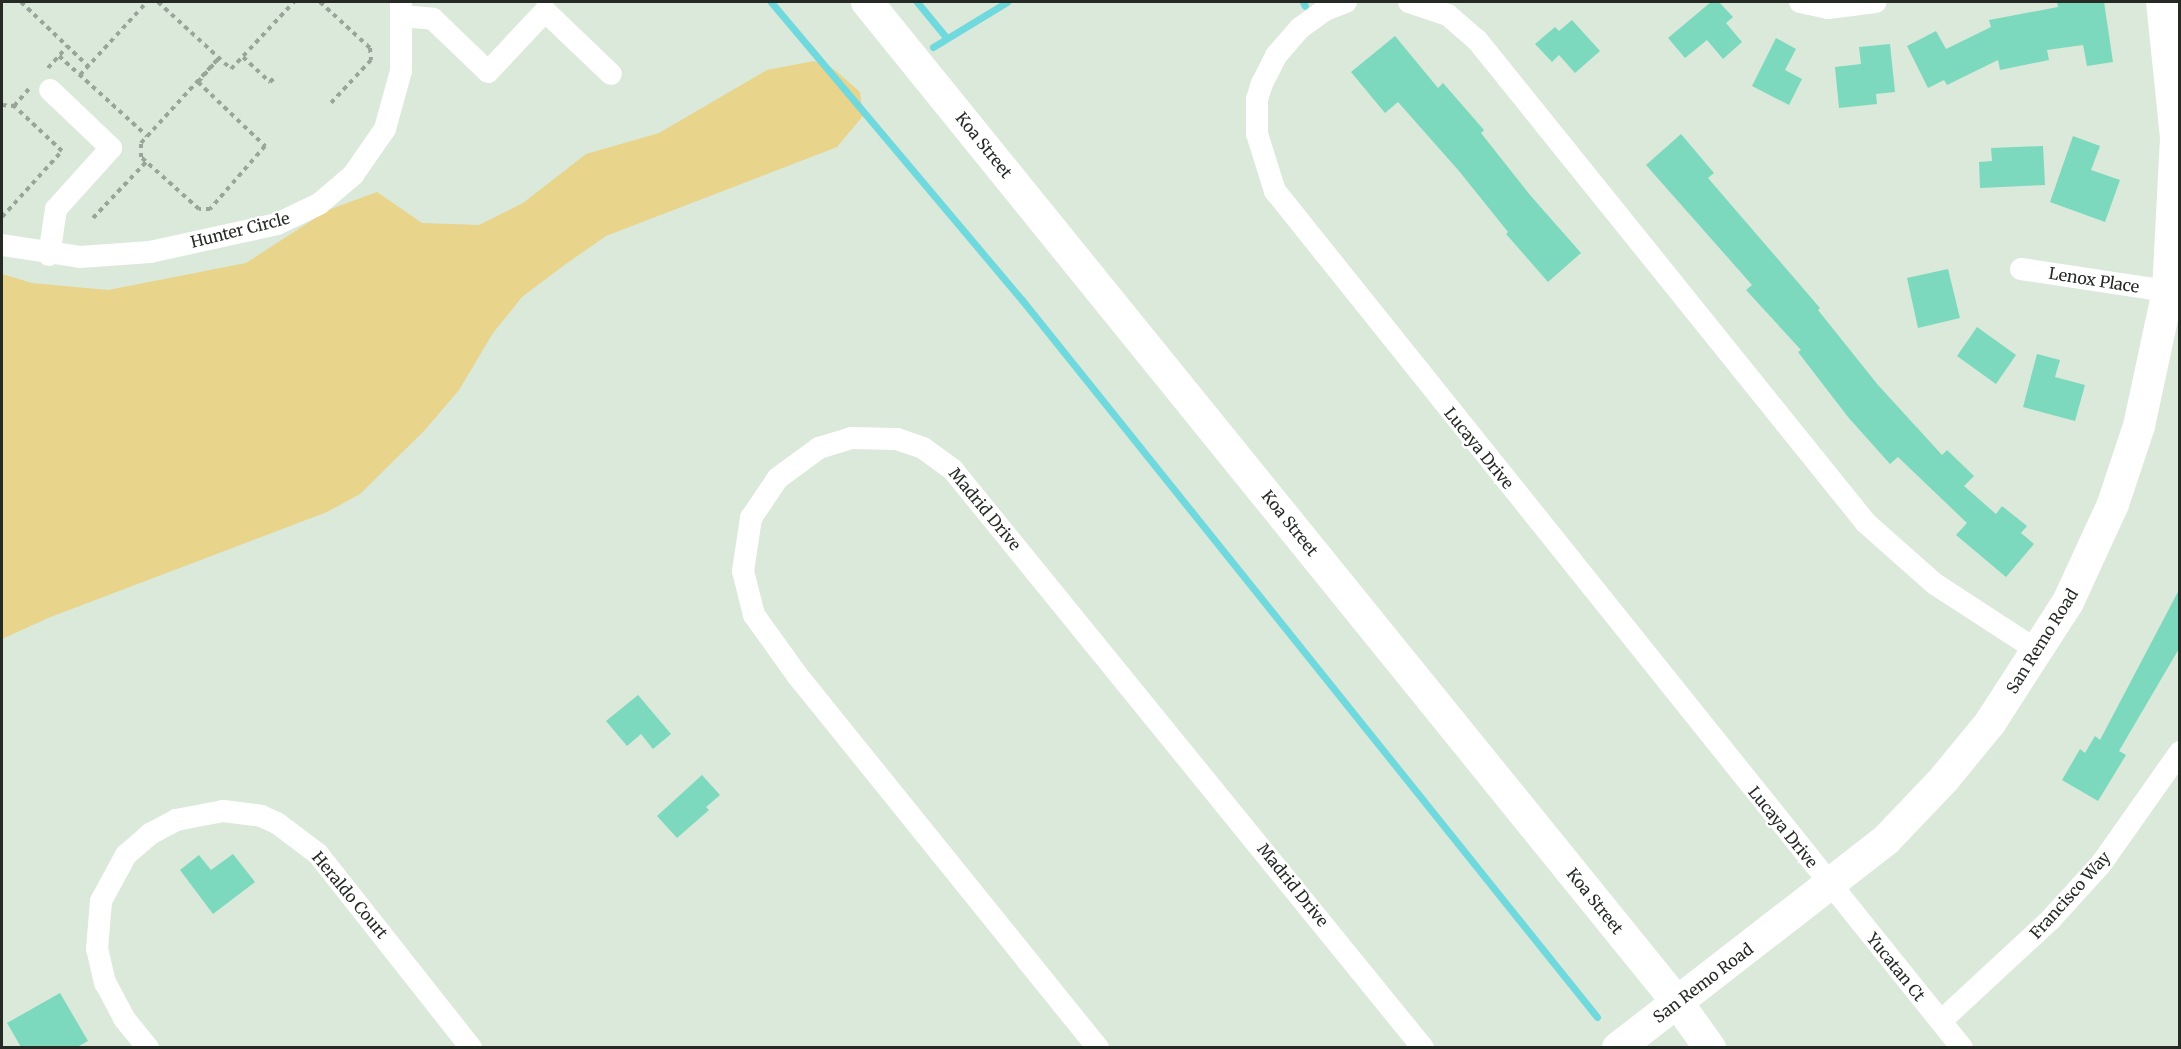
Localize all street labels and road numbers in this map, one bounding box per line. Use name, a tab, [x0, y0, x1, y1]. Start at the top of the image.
street label: Koa Street	[952, 108, 1016, 182]
street label: Hunter Circle	[188, 208, 292, 252]
street label: Lenox Place	[2047, 263, 2141, 297]
street label: Lucaya Drive	[1440, 403, 1518, 493]
street label: Madrid Drive	[945, 464, 1025, 554]
street label: Koa Street	[1258, 486, 1322, 560]
street label: San Remo Road	[2002, 585, 2082, 697]
street label: Lucaya Drive	[1744, 782, 1822, 872]
street label: Madrid Drive	[1254, 840, 1332, 930]
street label: Francisco Way	[2026, 847, 2114, 943]
street label: Heraldo Court	[308, 848, 392, 942]
street label: Koa Street	[1563, 864, 1627, 938]
street label: Yucatan Ct	[1863, 929, 1929, 1005]
street label: San Remo Road	[1649, 939, 1757, 1027]

